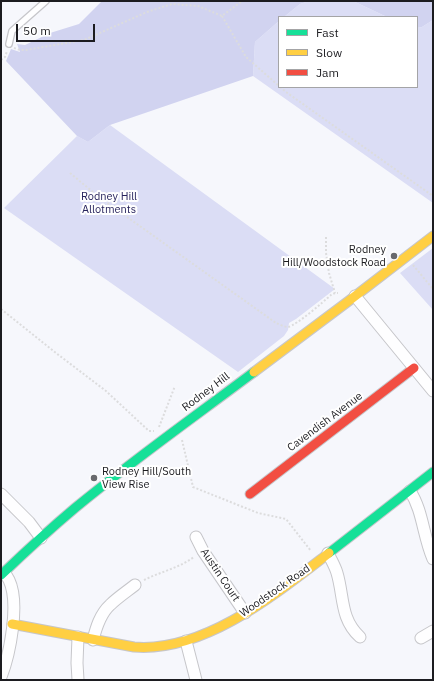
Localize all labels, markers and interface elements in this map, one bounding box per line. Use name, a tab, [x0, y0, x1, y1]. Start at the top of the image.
scale bar	[18, 16, 97, 42]
legend	[278, 16, 418, 88]
text: 50 m	[23, 23, 51, 38]
text: Fast	[316, 25, 339, 40]
text: Slow	[316, 45, 342, 60]
text: Jam	[316, 65, 339, 80]
park label: Rodney Hill Allotments	[81, 190, 137, 216]
place label: Rodney Hill/Woodstock Road	[282, 243, 386, 269]
marker: Rodney Hill/Woodstock Road	[389, 251, 399, 261]
street label: Rodney Hill	[180, 370, 232, 414]
street label: Cavendish Avenue	[285, 390, 365, 454]
place label: Rodney Hill/South View Rise	[102, 465, 191, 491]
marker: Rodney Hill/South View Rise	[89, 473, 99, 483]
street label: Austin Court	[197, 546, 243, 604]
street label: Woodstock Road	[237, 562, 313, 620]

